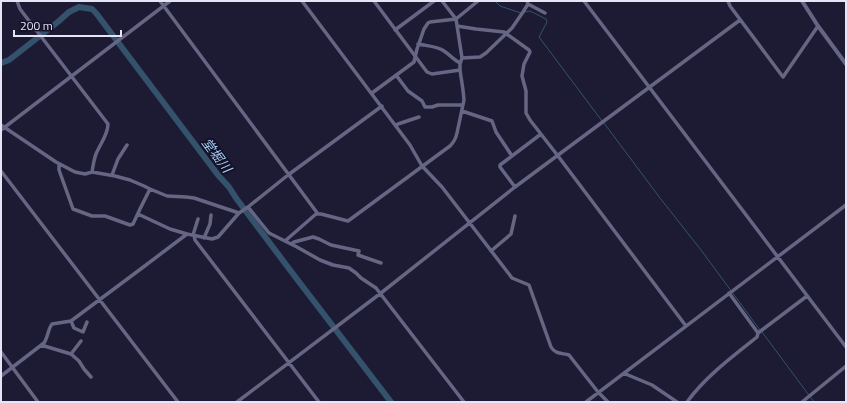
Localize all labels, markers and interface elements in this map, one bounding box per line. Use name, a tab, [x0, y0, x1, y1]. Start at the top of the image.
scale bar	[14, 12, 121, 38]
text: 200 m	[20, 16, 53, 35]
water label: 堂堀川	[197, 133, 238, 178]

